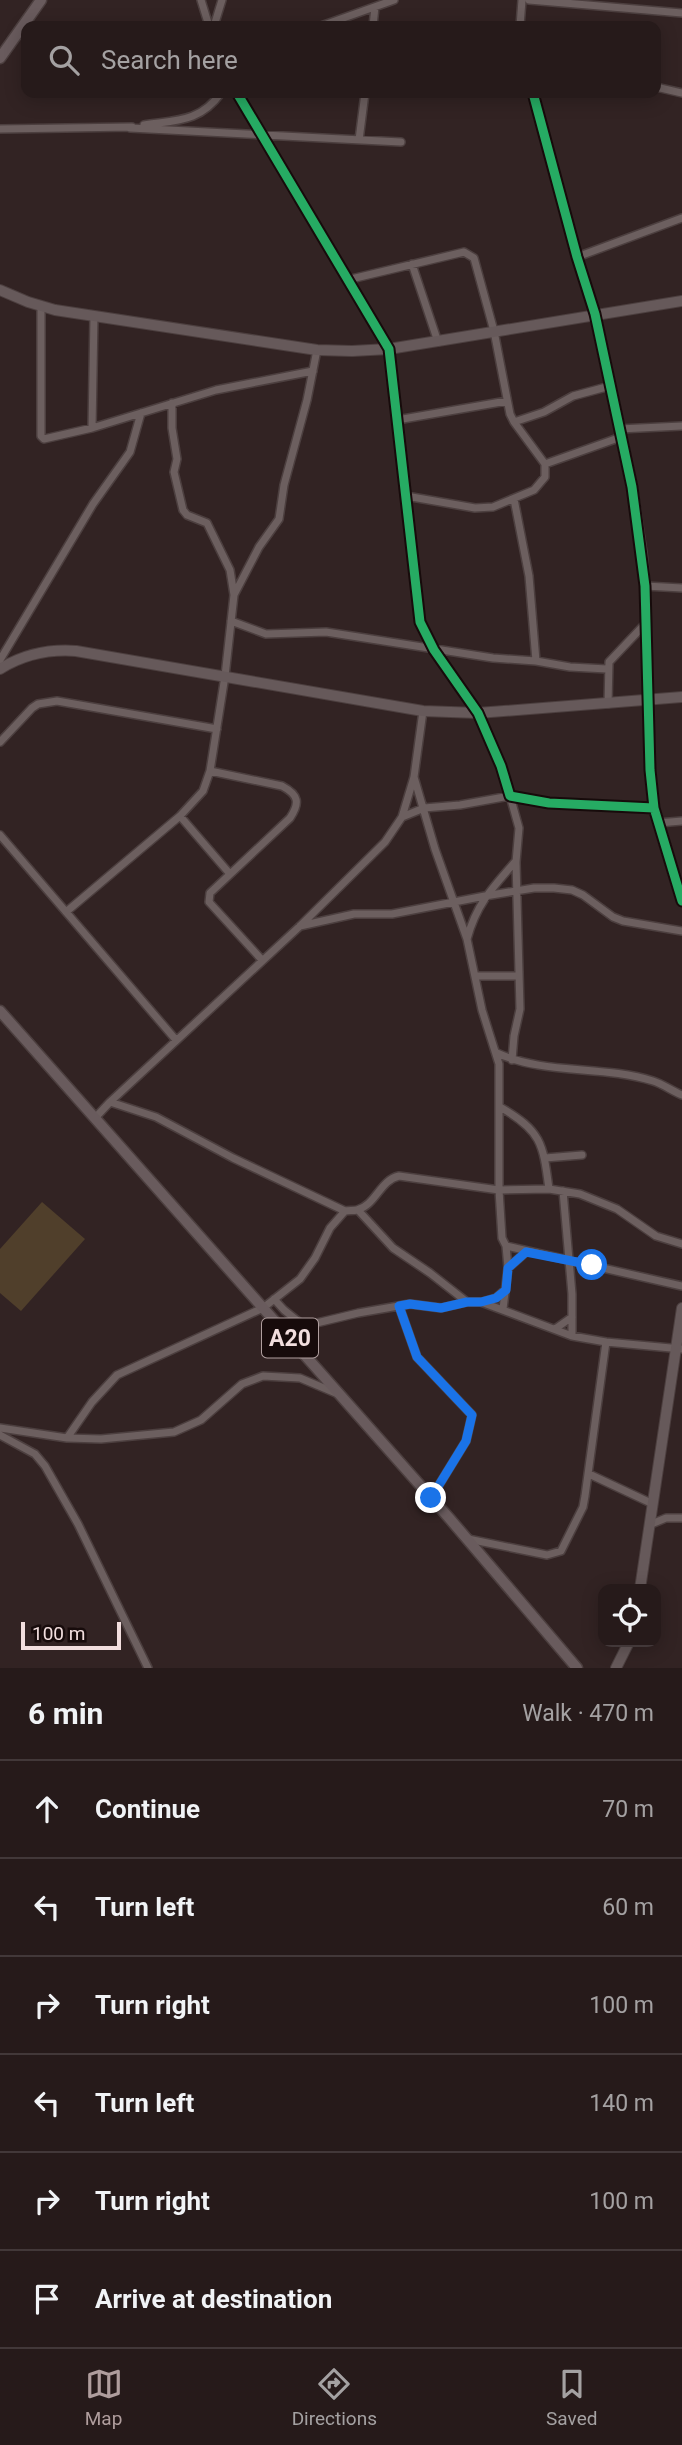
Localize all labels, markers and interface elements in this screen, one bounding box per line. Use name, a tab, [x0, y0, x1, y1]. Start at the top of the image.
search box	[21, 21, 661, 98]
icon: search	[45, 41, 83, 79]
text: Search here	[101, 45, 238, 75]
route start	[576, 1249, 607, 1280]
road number: A20	[262, 1318, 318, 1358]
route end	[415, 1482, 446, 1513]
map controls	[598, 1584, 661, 1647]
button: locate	[598, 1584, 661, 1647]
scale bar	[21, 1619, 121, 1651]
text: 100 m	[32, 1622, 85, 1645]
text: 6 min	[28, 1696, 103, 1731]
text: Walk · 470 m	[522, 1700, 654, 1727]
icon: ahead	[28, 1790, 66, 1828]
text: Continue	[95, 1794, 200, 1824]
text: 70 m	[602, 1796, 654, 1823]
icon: left	[28, 1888, 66, 1926]
text: Turn left	[95, 1892, 194, 1922]
text: 60 m	[602, 1894, 654, 1921]
icon: right	[28, 1986, 66, 2024]
text: Turn right	[95, 1990, 210, 2020]
text: 100 m	[589, 1992, 654, 2019]
icon: left	[28, 2084, 66, 2122]
text: Turn left	[95, 2088, 194, 2118]
text: 140 m	[589, 2090, 654, 2117]
icon: right	[28, 2182, 66, 2220]
text: Turn right	[95, 2186, 210, 2216]
text: 100 m	[589, 2188, 654, 2215]
icon: arrive	[28, 2280, 66, 2318]
text: Arrive at destination	[95, 2284, 332, 2314]
tab: Map	[85, 2365, 123, 2430]
tab: Directions	[292, 2365, 377, 2430]
tab: Saved	[546, 2365, 597, 2430]

